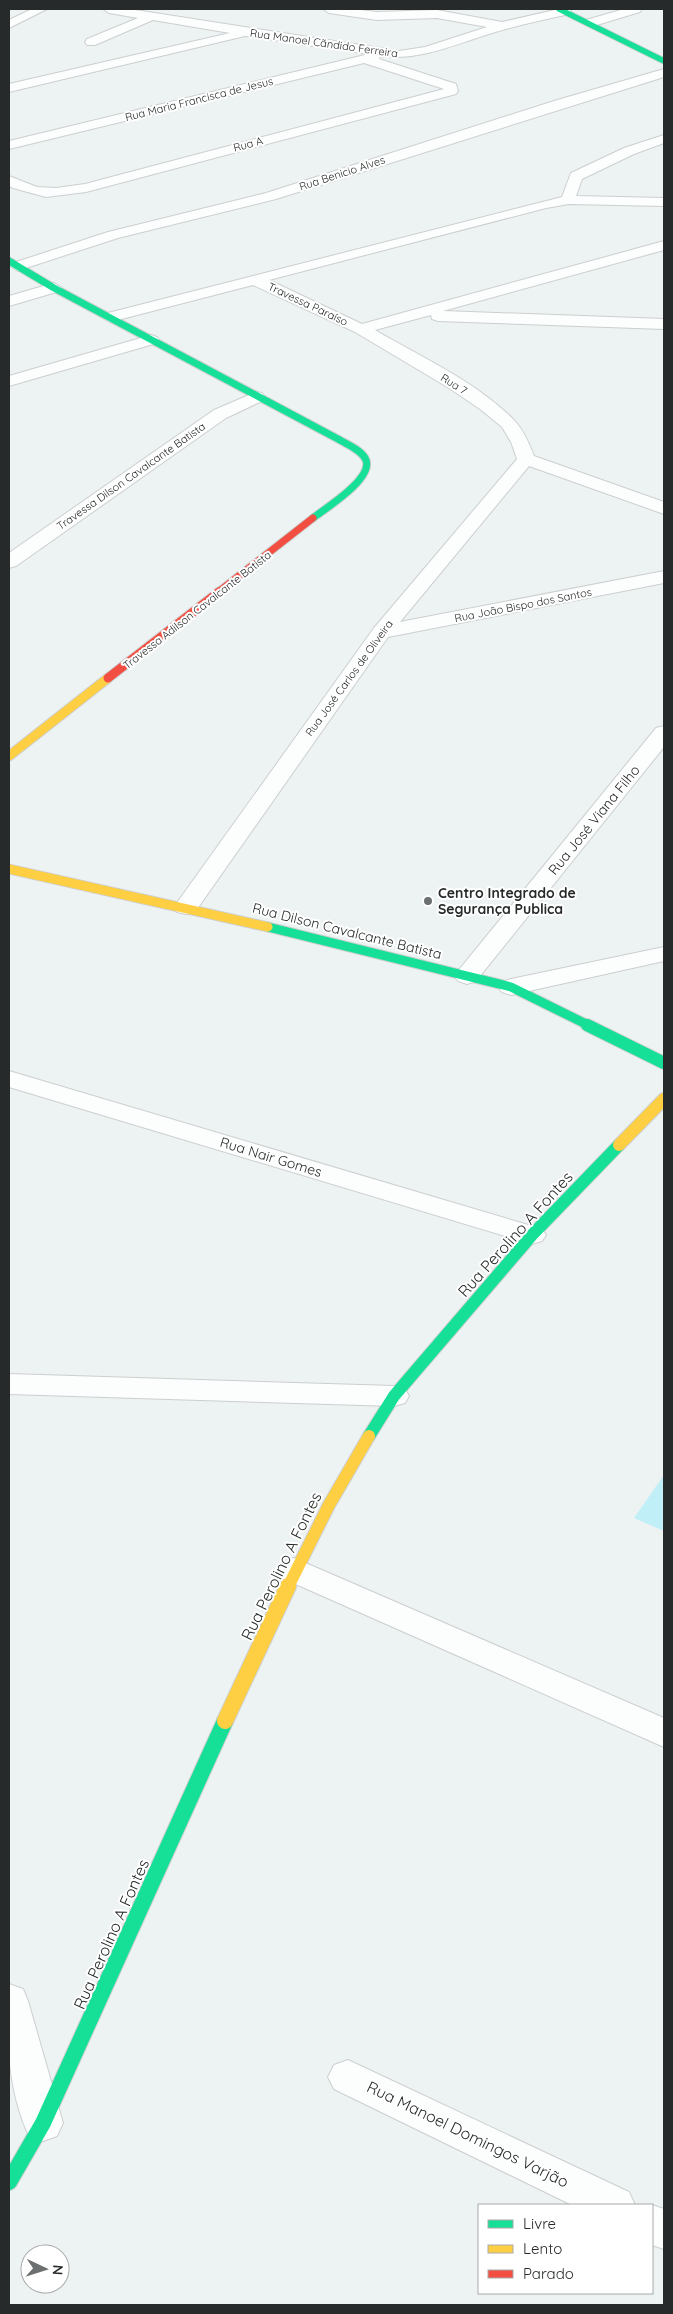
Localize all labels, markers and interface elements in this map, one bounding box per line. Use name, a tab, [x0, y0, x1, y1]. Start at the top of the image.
street label: Rua Manoel Cãndido Ferreira	[249, 26, 399, 60]
street label: Rua Maria Francisca de Jesus	[124, 74, 274, 124]
street label: Rua A	[232, 133, 264, 155]
street label: Rua Benicio Alves	[297, 153, 387, 193]
street label: Travessa Paraíso	[266, 279, 351, 329]
street label: Rua 7	[438, 370, 470, 398]
street label: Travessa Dilson Cavalcante Batista	[54, 419, 208, 533]
street label: Travessa Adilson Cavalcante Batista	[120, 548, 274, 672]
street label: Rua João Bispo dos Santos	[453, 585, 593, 625]
street label: Rua José Carlos de Oliveira	[302, 617, 396, 739]
street label: Rua José Viana Filho	[544, 761, 644, 879]
place label: Centro Integrado de Segurança Publica	[438, 884, 576, 918]
marker: Centro Integrado de Segurança Publica	[422, 895, 434, 907]
street label: Rua Dilson Cavalcante Batista	[250, 899, 444, 963]
street label: Rua Nair Gomes	[218, 1133, 324, 1181]
street label: Rua Perolino A Fontes	[453, 1167, 577, 1301]
street label: Rua Perolino A Fontes	[236, 1489, 326, 1643]
street label: Rua Perolino A Fontes	[69, 1856, 153, 2012]
street label: Rua Manoel Domingos Varjão	[364, 2076, 572, 2192]
legend	[478, 2204, 653, 2294]
text: Livre	[523, 2214, 556, 2233]
text: Lento	[523, 2239, 562, 2258]
north arrow	[20, 2244, 70, 2294]
text: N	[49, 2264, 67, 2276]
text: Parado	[523, 2264, 574, 2283]

